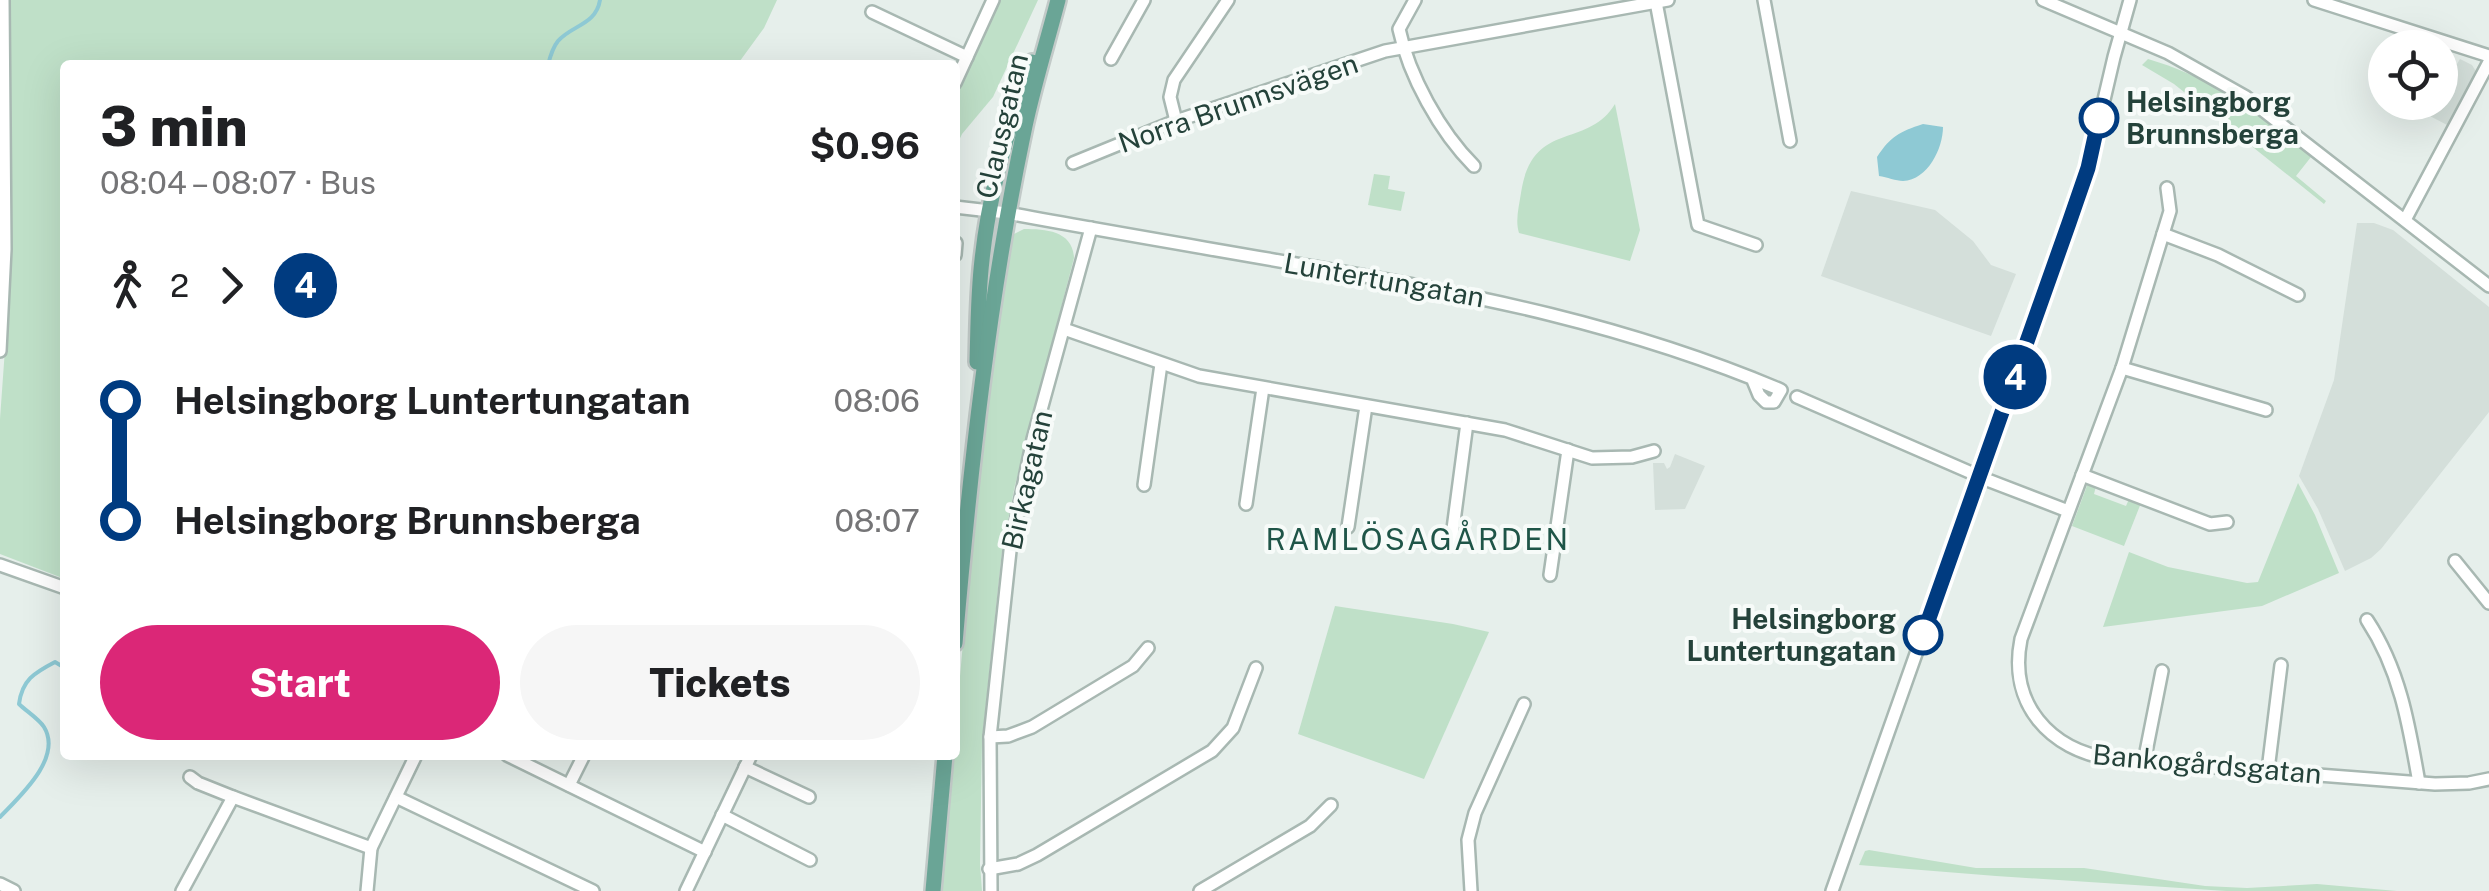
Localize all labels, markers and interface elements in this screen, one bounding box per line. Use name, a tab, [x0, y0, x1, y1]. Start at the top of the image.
map controls	[2368, 30, 2458, 120]
button: locate	[2368, 30, 2458, 120]
street label: Norra Brunnsvägen	[1114, 46, 1362, 159]
street label: Clausgatan	[969, 50, 1034, 202]
place label: Helsingborg Brunnsberga	[2126, 85, 2299, 150]
text: 3 min	[100, 94, 248, 158]
marker: Helsingborg Brunnsberga	[2080, 99, 2118, 137]
text: $0.96	[809, 123, 920, 168]
text: 08:04 – 08:07 · Bus	[100, 164, 376, 201]
street label: Luntertungatan	[1281, 246, 1487, 313]
icon: walk	[100, 258, 155, 313]
icon: forward	[204, 258, 259, 313]
text: 4	[294, 265, 317, 306]
text: 2	[170, 267, 189, 304]
line badge: 4	[1982, 344, 2048, 410]
text: 4	[2004, 357, 2026, 398]
text: Helsingborg Luntertungatan	[174, 378, 691, 423]
text: 08:06	[833, 382, 920, 419]
street label: Birkagatan	[994, 407, 1059, 553]
text: Helsingborg Brunnsberga	[174, 498, 641, 543]
text: 08:07	[834, 502, 920, 539]
district label: RAMLÖSAGÅRDEN	[1265, 519, 1571, 557]
place label: Helsingborg Luntertungatan	[1687, 602, 1896, 667]
marker: Helsingborg Luntertungatan	[1904, 616, 1942, 654]
button: Start	[100, 625, 500, 740]
button: Tickets	[520, 625, 920, 740]
street label: Bankogårdsgatan	[2091, 737, 2323, 790]

